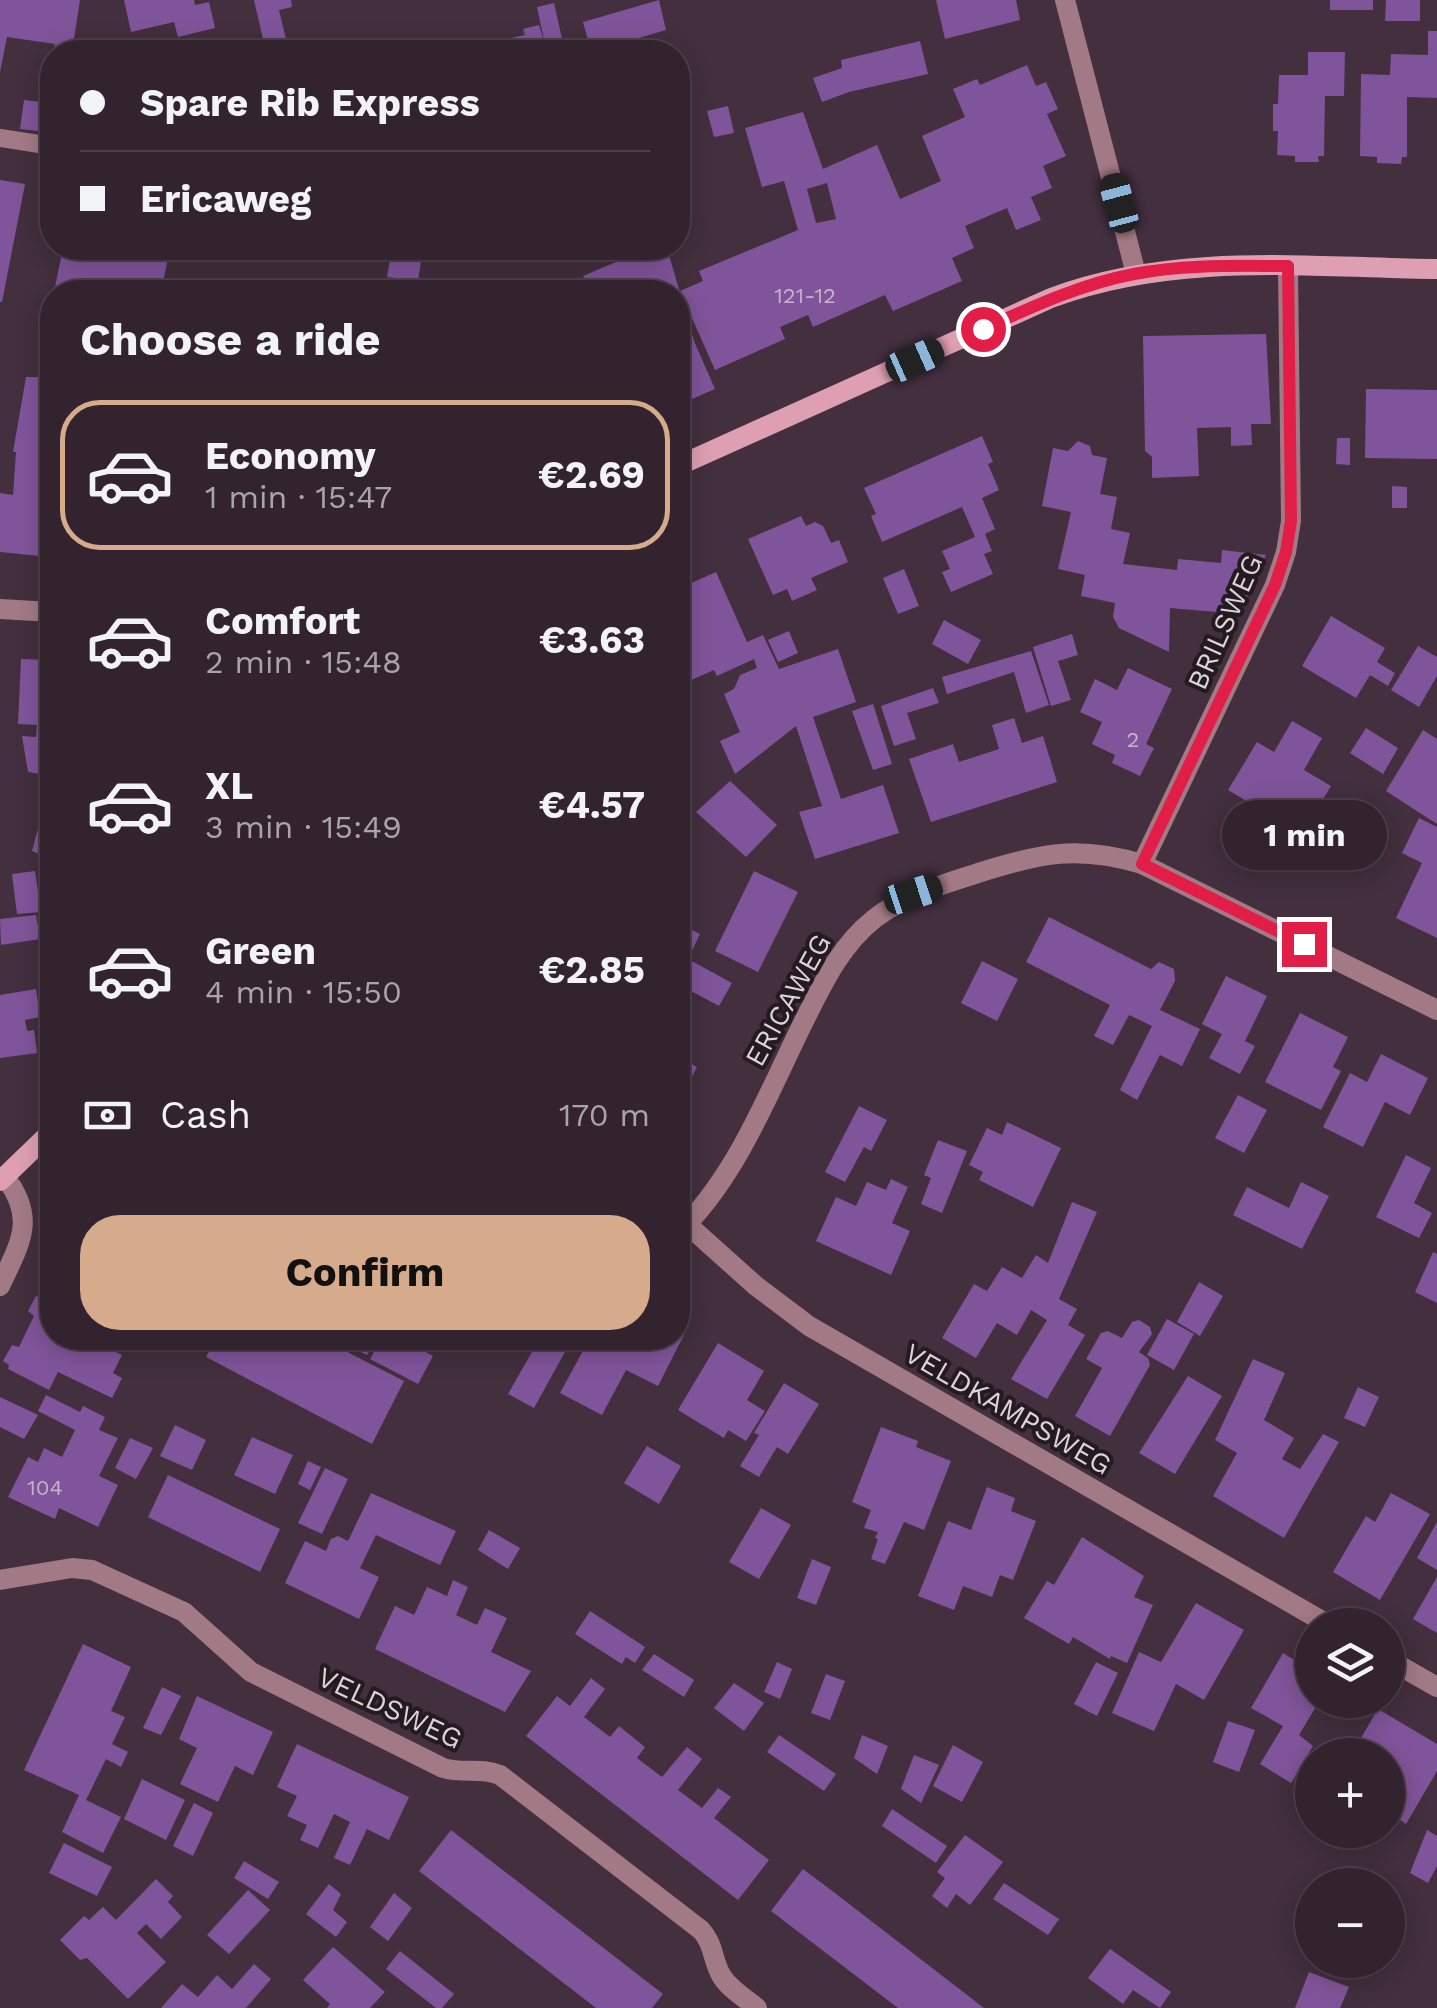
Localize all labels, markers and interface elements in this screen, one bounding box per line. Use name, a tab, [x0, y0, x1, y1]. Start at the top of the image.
text: Spare Rib Express	[140, 81, 480, 125]
car	[1097, 170, 1141, 236]
text: Ericaweg	[140, 177, 311, 221]
house number: 121-12	[774, 283, 836, 308]
route start	[961, 307, 1006, 352]
text: Choose a ride	[80, 313, 380, 366]
car	[881, 334, 949, 386]
icon: car	[85, 430, 175, 520]
text: Economy	[205, 434, 376, 478]
text: €2.69	[538, 453, 645, 497]
text: 1 min · 15:47	[205, 478, 392, 516]
street label: BRILSWEG	[1181, 549, 1269, 695]
icon: car	[85, 595, 175, 685]
text: Comfort	[205, 599, 360, 643]
text: €3.63	[539, 618, 645, 662]
text: 2 min · 15:48	[205, 643, 402, 681]
house number: 2	[1127, 727, 1139, 752]
icon: car	[85, 760, 175, 850]
text: XL	[205, 764, 253, 808]
text: €4.57	[539, 783, 645, 827]
callout: 1 min	[1222, 799, 1386, 869]
text: 3 min · 15:49	[205, 808, 402, 846]
text: 1 min	[1263, 816, 1346, 854]
car	[880, 870, 946, 918]
route end	[1282, 922, 1327, 967]
icon: car	[85, 925, 175, 1015]
street label: ERICAWEG	[738, 928, 838, 1072]
text: Green	[205, 929, 316, 973]
text: €2.85	[539, 948, 645, 992]
text: 4 min · 15:50	[205, 973, 402, 1011]
icon: cash	[80, 1088, 135, 1143]
text: Cash	[160, 1093, 251, 1137]
text: 170 m	[559, 1096, 650, 1134]
button: Confirm	[80, 1215, 650, 1330]
street label: VELDKAMPSWEG	[899, 1336, 1117, 1482]
house number: 104	[27, 1475, 63, 1500]
map controls	[1295, 1608, 1405, 1978]
button: layers	[1295, 1608, 1405, 1718]
street label: VELDSWEG	[313, 1660, 467, 1756]
button: +	[1295, 1738, 1405, 1848]
button: −	[1295, 1868, 1405, 1978]

